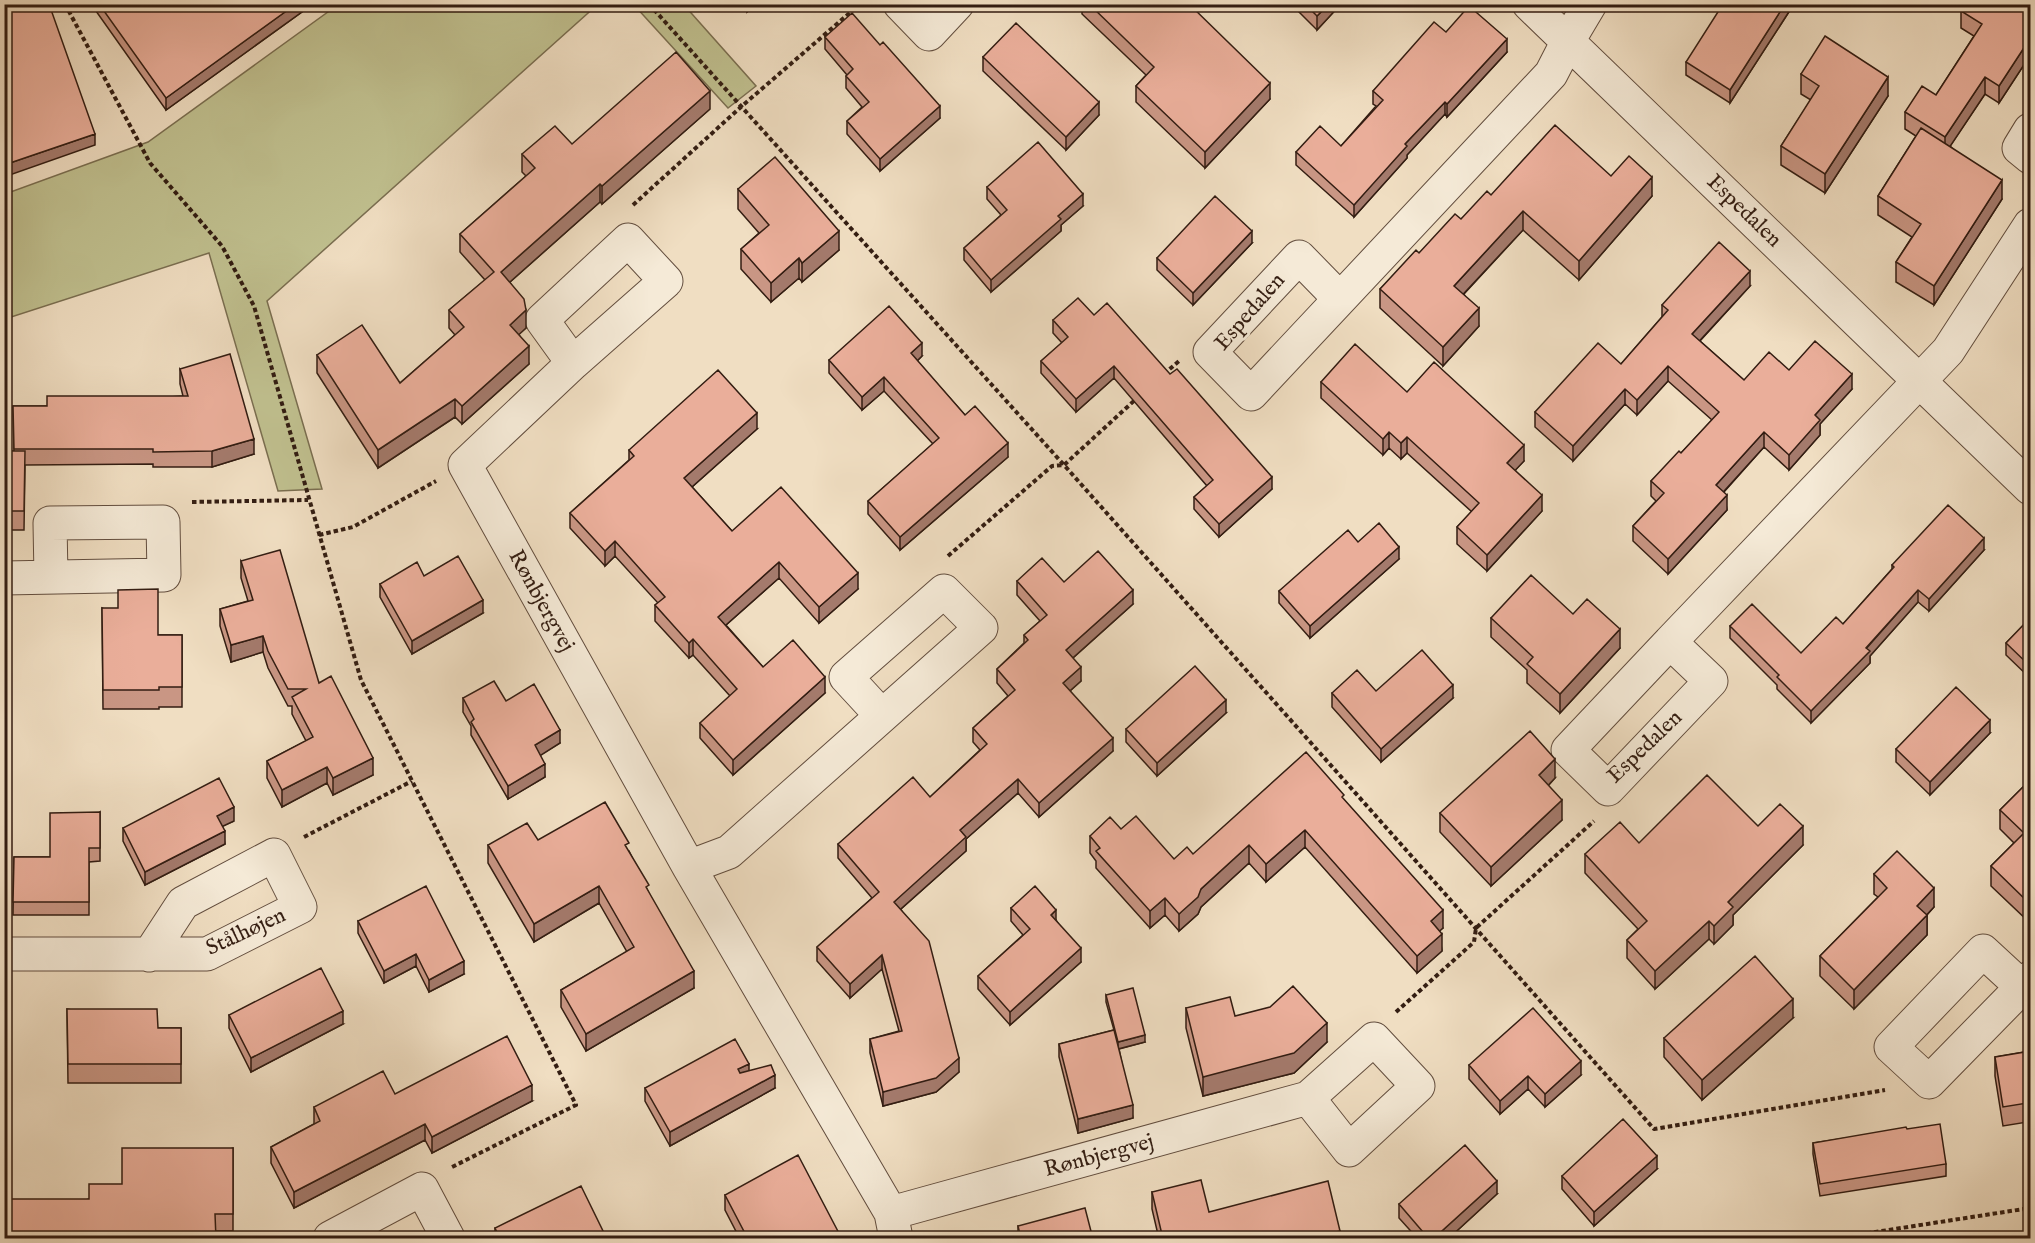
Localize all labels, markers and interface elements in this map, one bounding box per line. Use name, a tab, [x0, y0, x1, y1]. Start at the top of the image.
street label: Espedalen	[1700, 168, 1788, 254]
street label: Espedalen	[1209, 267, 1292, 357]
street label: Rønbjergvej	[501, 545, 581, 657]
street label: Espedalen	[1601, 704, 1689, 790]
street label: Stålhøjen	[202, 901, 291, 963]
street label: Rønbjergvej	[1041, 1128, 1157, 1184]

